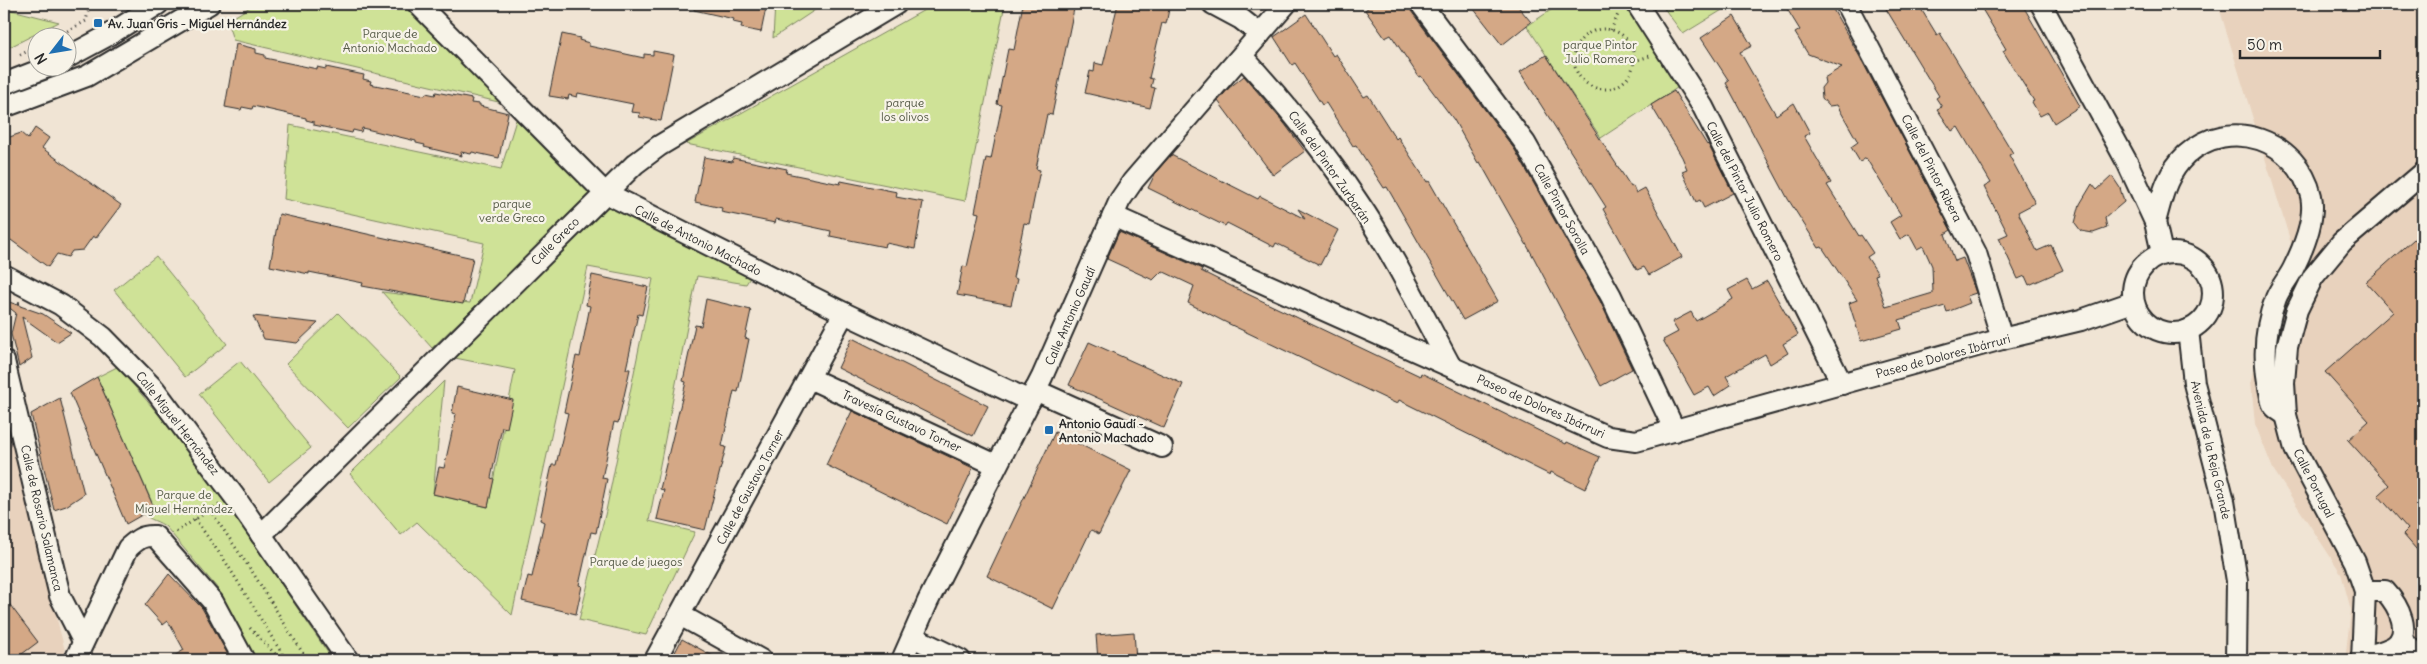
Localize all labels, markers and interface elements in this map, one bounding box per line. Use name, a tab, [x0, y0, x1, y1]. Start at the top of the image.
place label: Av. Juan Gris - Miguel Hernández	[108, 16, 287, 32]
marker: Av. Juan Gris - Miguel Hernández	[92, 17, 104, 29]
park label: Parque de Antonio Machado	[343, 26, 438, 55]
north arrow	[28, 28, 78, 78]
scale bar	[2240, 28, 2380, 60]
text: 50 m	[2247, 35, 2282, 54]
park label: parque Pintor Julio Romero	[1563, 37, 1637, 66]
text: N	[31, 50, 51, 67]
park label: parque los olivos	[881, 95, 929, 124]
street label: Calle del Pintor Zurbarán	[1285, 108, 1375, 226]
street label: Calle del Pintor Ribera	[1898, 112, 1966, 224]
street label: Calle del Pintor Julio Romero	[1703, 119, 1787, 263]
street label: Calle Pintor Sorolla	[1531, 161, 1593, 257]
park label: parque verde Greco	[479, 196, 545, 225]
street label: Calle de Antonio Machado	[632, 201, 764, 279]
street label: Calle Greco	[528, 214, 582, 268]
street label: Calle Antonio Gaudí	[1042, 264, 1099, 368]
street label: Paseo de Dolores Ibárruri	[1874, 331, 2012, 381]
street label: Calle Miguel Hernández	[133, 368, 223, 478]
street label: Paseo de Dolores Ibárruri	[1475, 371, 1607, 441]
street label: Avenida de la Reja Grande	[2188, 379, 2234, 521]
street label: Travesía Gustavo Torner	[840, 387, 964, 455]
place label: Antonio Gaudí - Antonio Machado	[1059, 416, 1154, 445]
marker: Antonio Gaudí - Antonio Machado	[1043, 424, 1055, 436]
street label: Calle de Gustavo Torner	[713, 427, 787, 547]
street label: Calle de Rosario Salamanca	[18, 443, 66, 593]
street label: Calle Portugal	[2290, 446, 2338, 520]
park label: Parque de Miguel Hernández	[135, 487, 233, 516]
park label: Parque de juegos	[590, 554, 682, 569]

